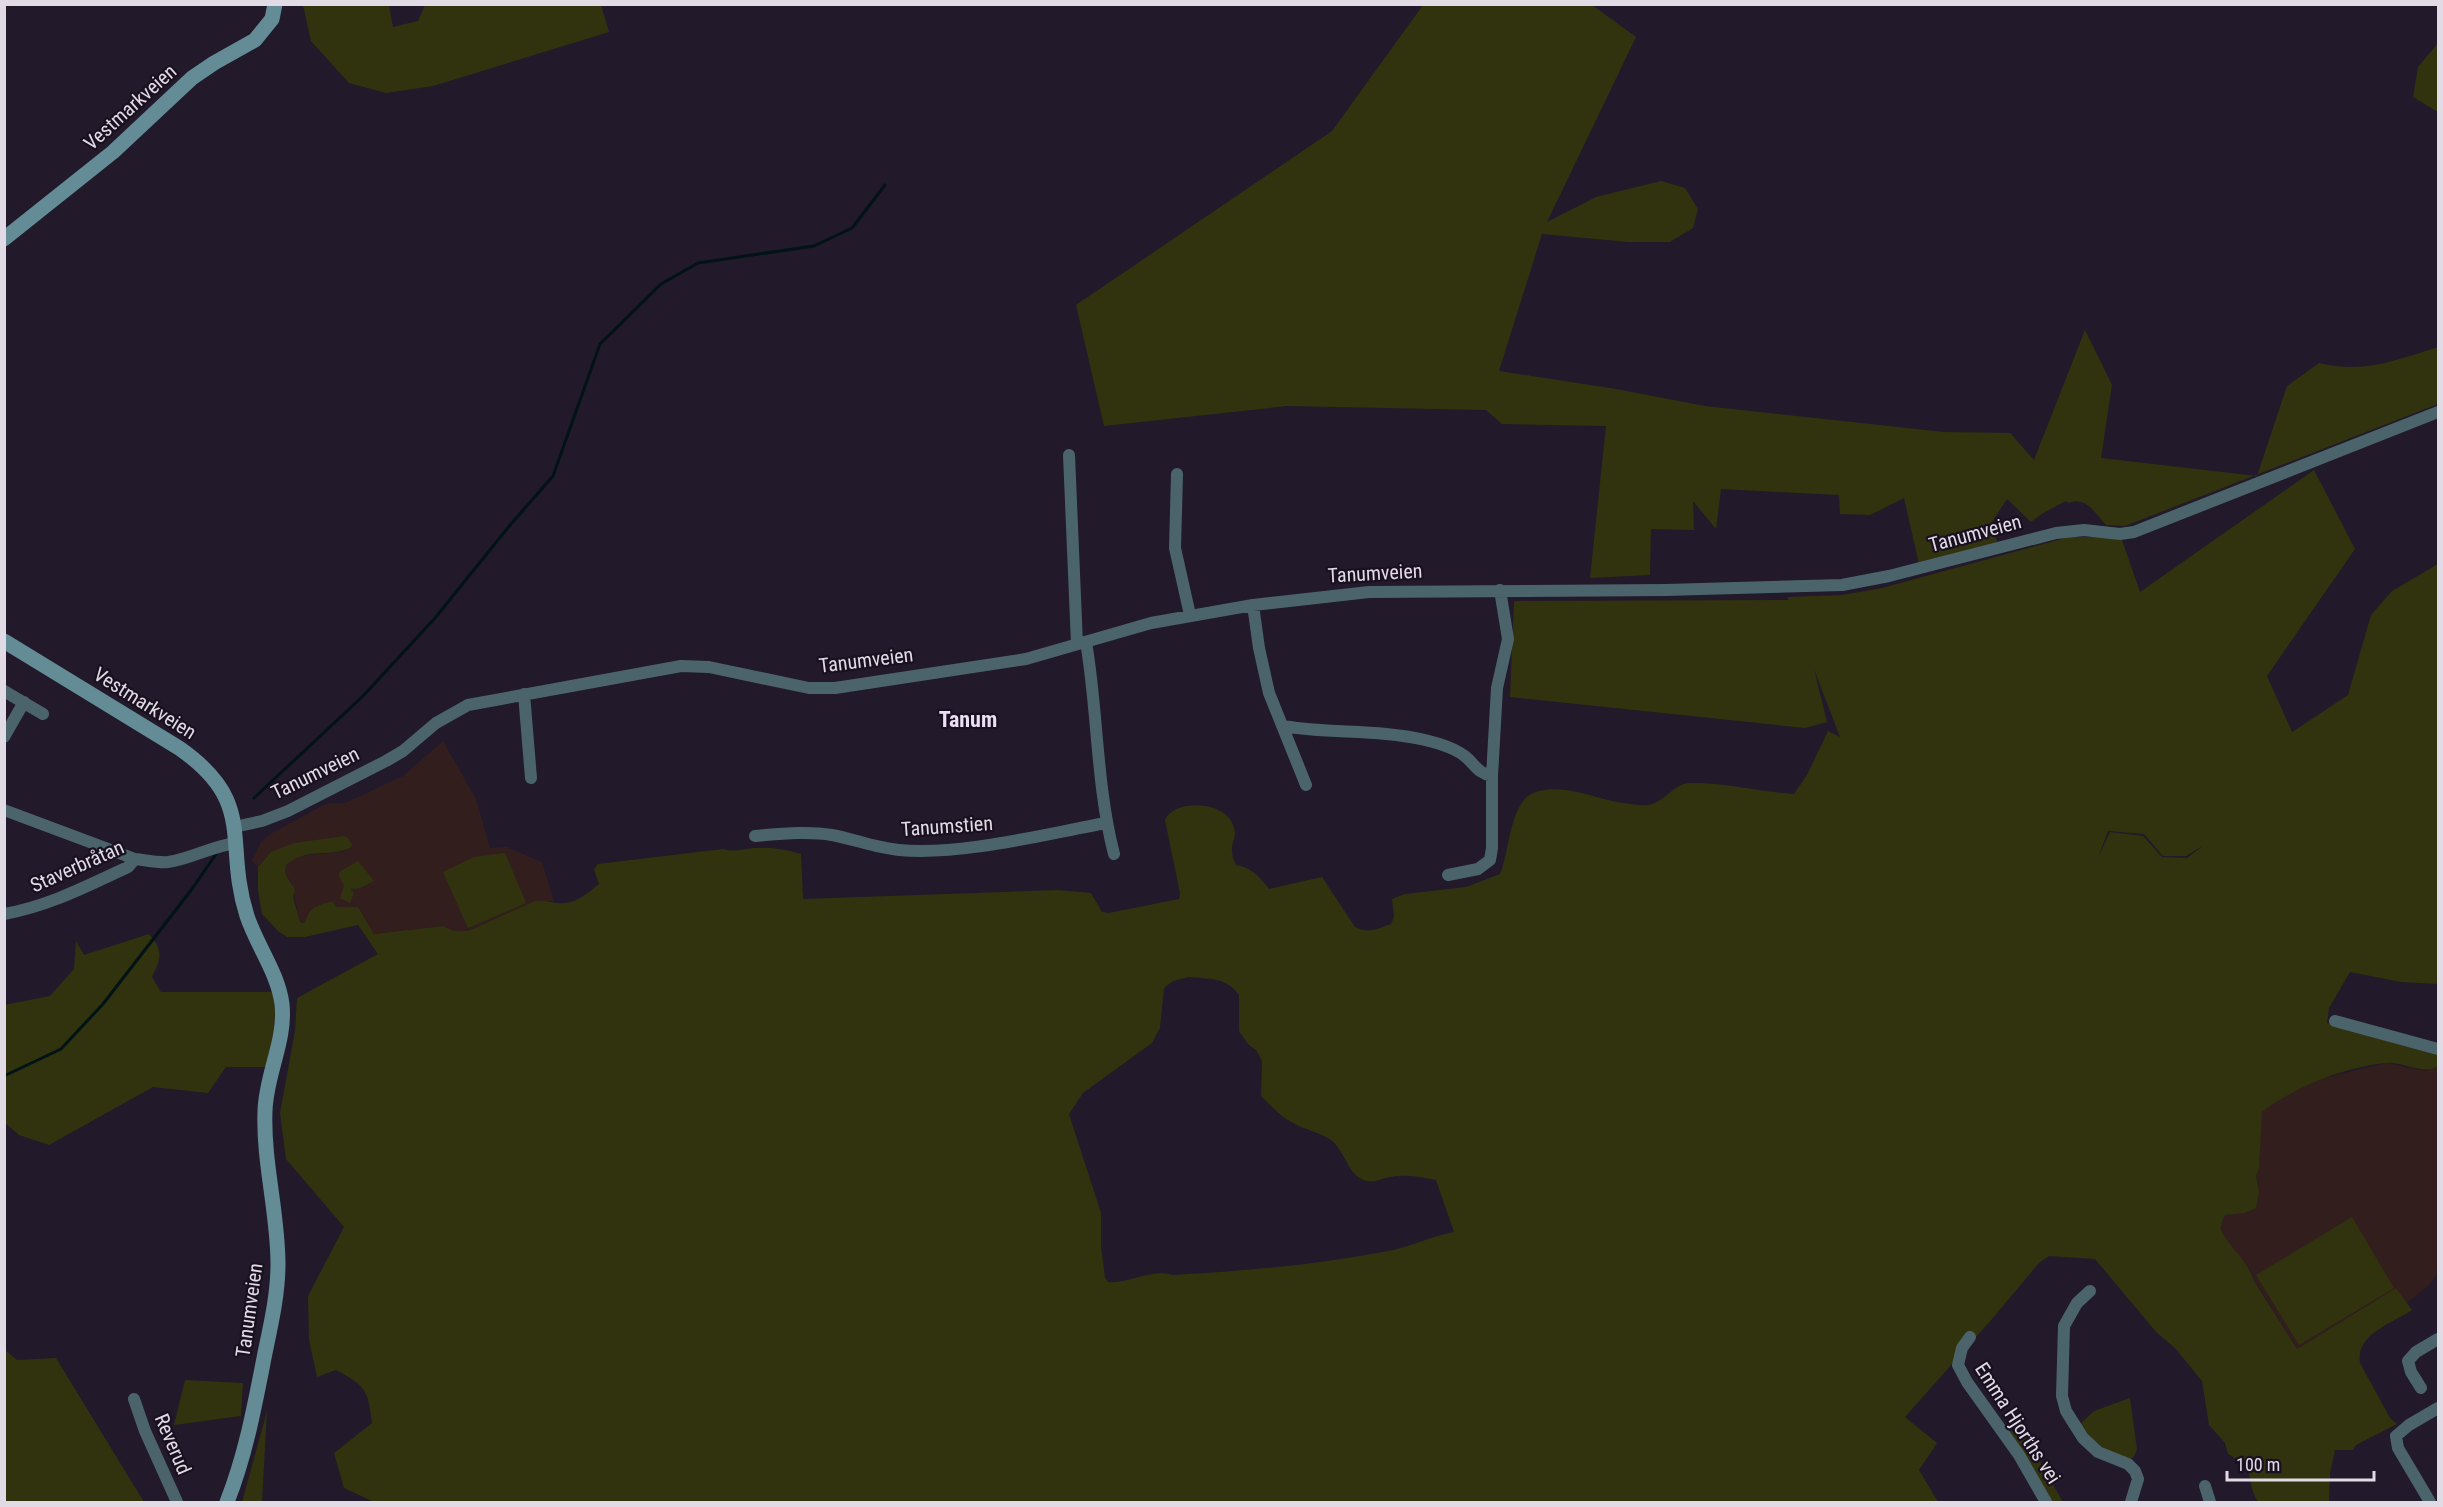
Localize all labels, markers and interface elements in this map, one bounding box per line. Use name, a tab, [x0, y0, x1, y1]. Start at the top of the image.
street label: Vestmarkveien	[79, 59, 181, 155]
street label: Tanumveien	[1926, 509, 2024, 557]
street label: Tanumveien	[1327, 559, 1423, 587]
street label: Tanumveien	[818, 642, 914, 678]
street label: Vestmarkveien	[89, 662, 201, 744]
district label: Tanum	[939, 707, 997, 732]
street label: Tanumveien	[267, 741, 363, 805]
street label: Tanumstien	[900, 811, 994, 841]
street label: Staverbråtan	[26, 835, 128, 897]
street label: Tanumveien	[231, 1261, 267, 1359]
street label: Emma Hjorths vei	[1970, 1358, 2066, 1488]
street label: Reverud	[150, 1410, 196, 1478]
scale bar	[2227, 1444, 2374, 1482]
text: 100 m	[2236, 1454, 2280, 1475]

